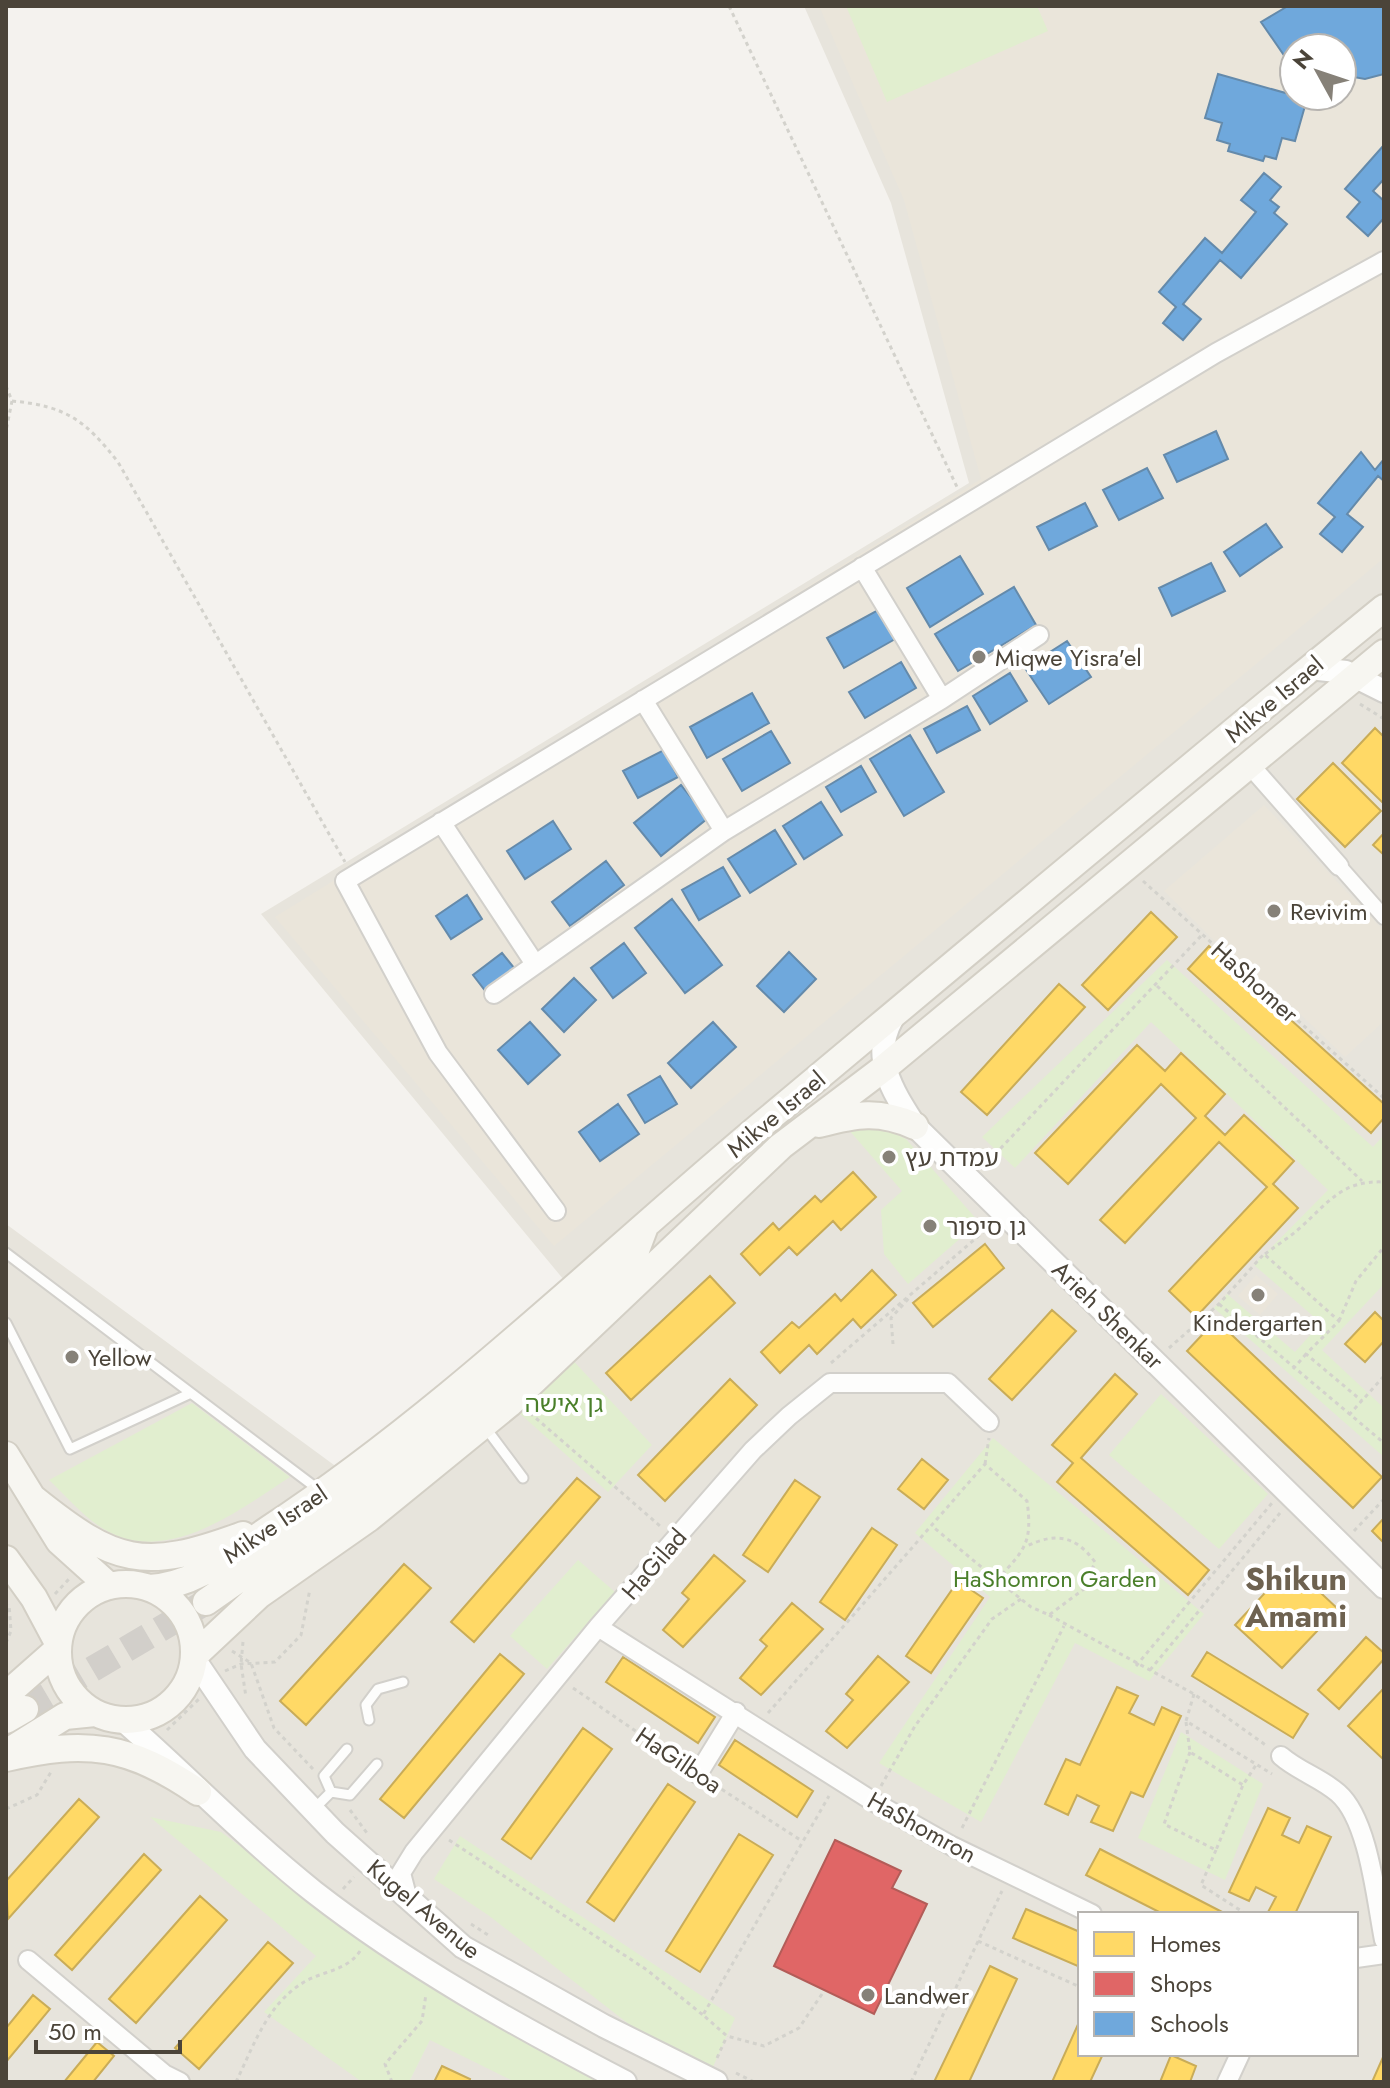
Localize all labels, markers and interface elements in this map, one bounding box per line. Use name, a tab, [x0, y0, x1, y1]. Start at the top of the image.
north arrow	[1278, 32, 1358, 112]
text: N	[1285, 42, 1321, 76]
place label: Miqwe Yisra'el	[995, 640, 1142, 675]
street label: Mikve Israel	[1217, 647, 1331, 751]
marker: Miqwe Yisra'el	[970, 648, 988, 666]
place label: Revivim	[1290, 894, 1368, 929]
marker: Revivim	[1265, 902, 1283, 920]
street label: HaShomer	[1204, 933, 1307, 1031]
street label: Mikve Israel	[719, 1062, 833, 1166]
place label: עמדת עץ	[905, 1140, 999, 1175]
marker: עמדת עץ	[880, 1148, 898, 1166]
place label: גן סיפור	[946, 1209, 1026, 1244]
marker: גן סיפור	[921, 1217, 939, 1235]
street label: Arieh Shenkar	[1044, 1253, 1172, 1378]
marker: Kindergarten	[1249, 1286, 1267, 1304]
place label: Kindergarten	[1193, 1305, 1323, 1340]
place label: Yellow	[88, 1340, 152, 1375]
marker: Yellow	[63, 1348, 81, 1366]
park label: גן אישה	[525, 1386, 603, 1421]
street label: Mikve Israel	[216, 1476, 334, 1572]
street label: HaGilad	[613, 1521, 695, 1607]
district label: Shikun Amami	[1244, 1556, 1347, 1639]
park label: HaShomron Garden	[953, 1561, 1157, 1596]
street label: HaGilboa	[629, 1718, 729, 1802]
street label: HaShomron	[861, 1783, 983, 1871]
street label: Kugel Avenue	[360, 1851, 488, 1967]
legend	[1078, 1912, 1358, 2056]
text: Homes	[1150, 1926, 1221, 1961]
text: Shops	[1150, 1966, 1212, 2001]
place label: Landwer	[884, 1978, 970, 2013]
marker: Landwer	[859, 1986, 877, 2004]
scale bar	[36, 2004, 180, 2054]
text: Schools	[1150, 2006, 1229, 2041]
text: 50 m	[48, 2014, 102, 2049]

